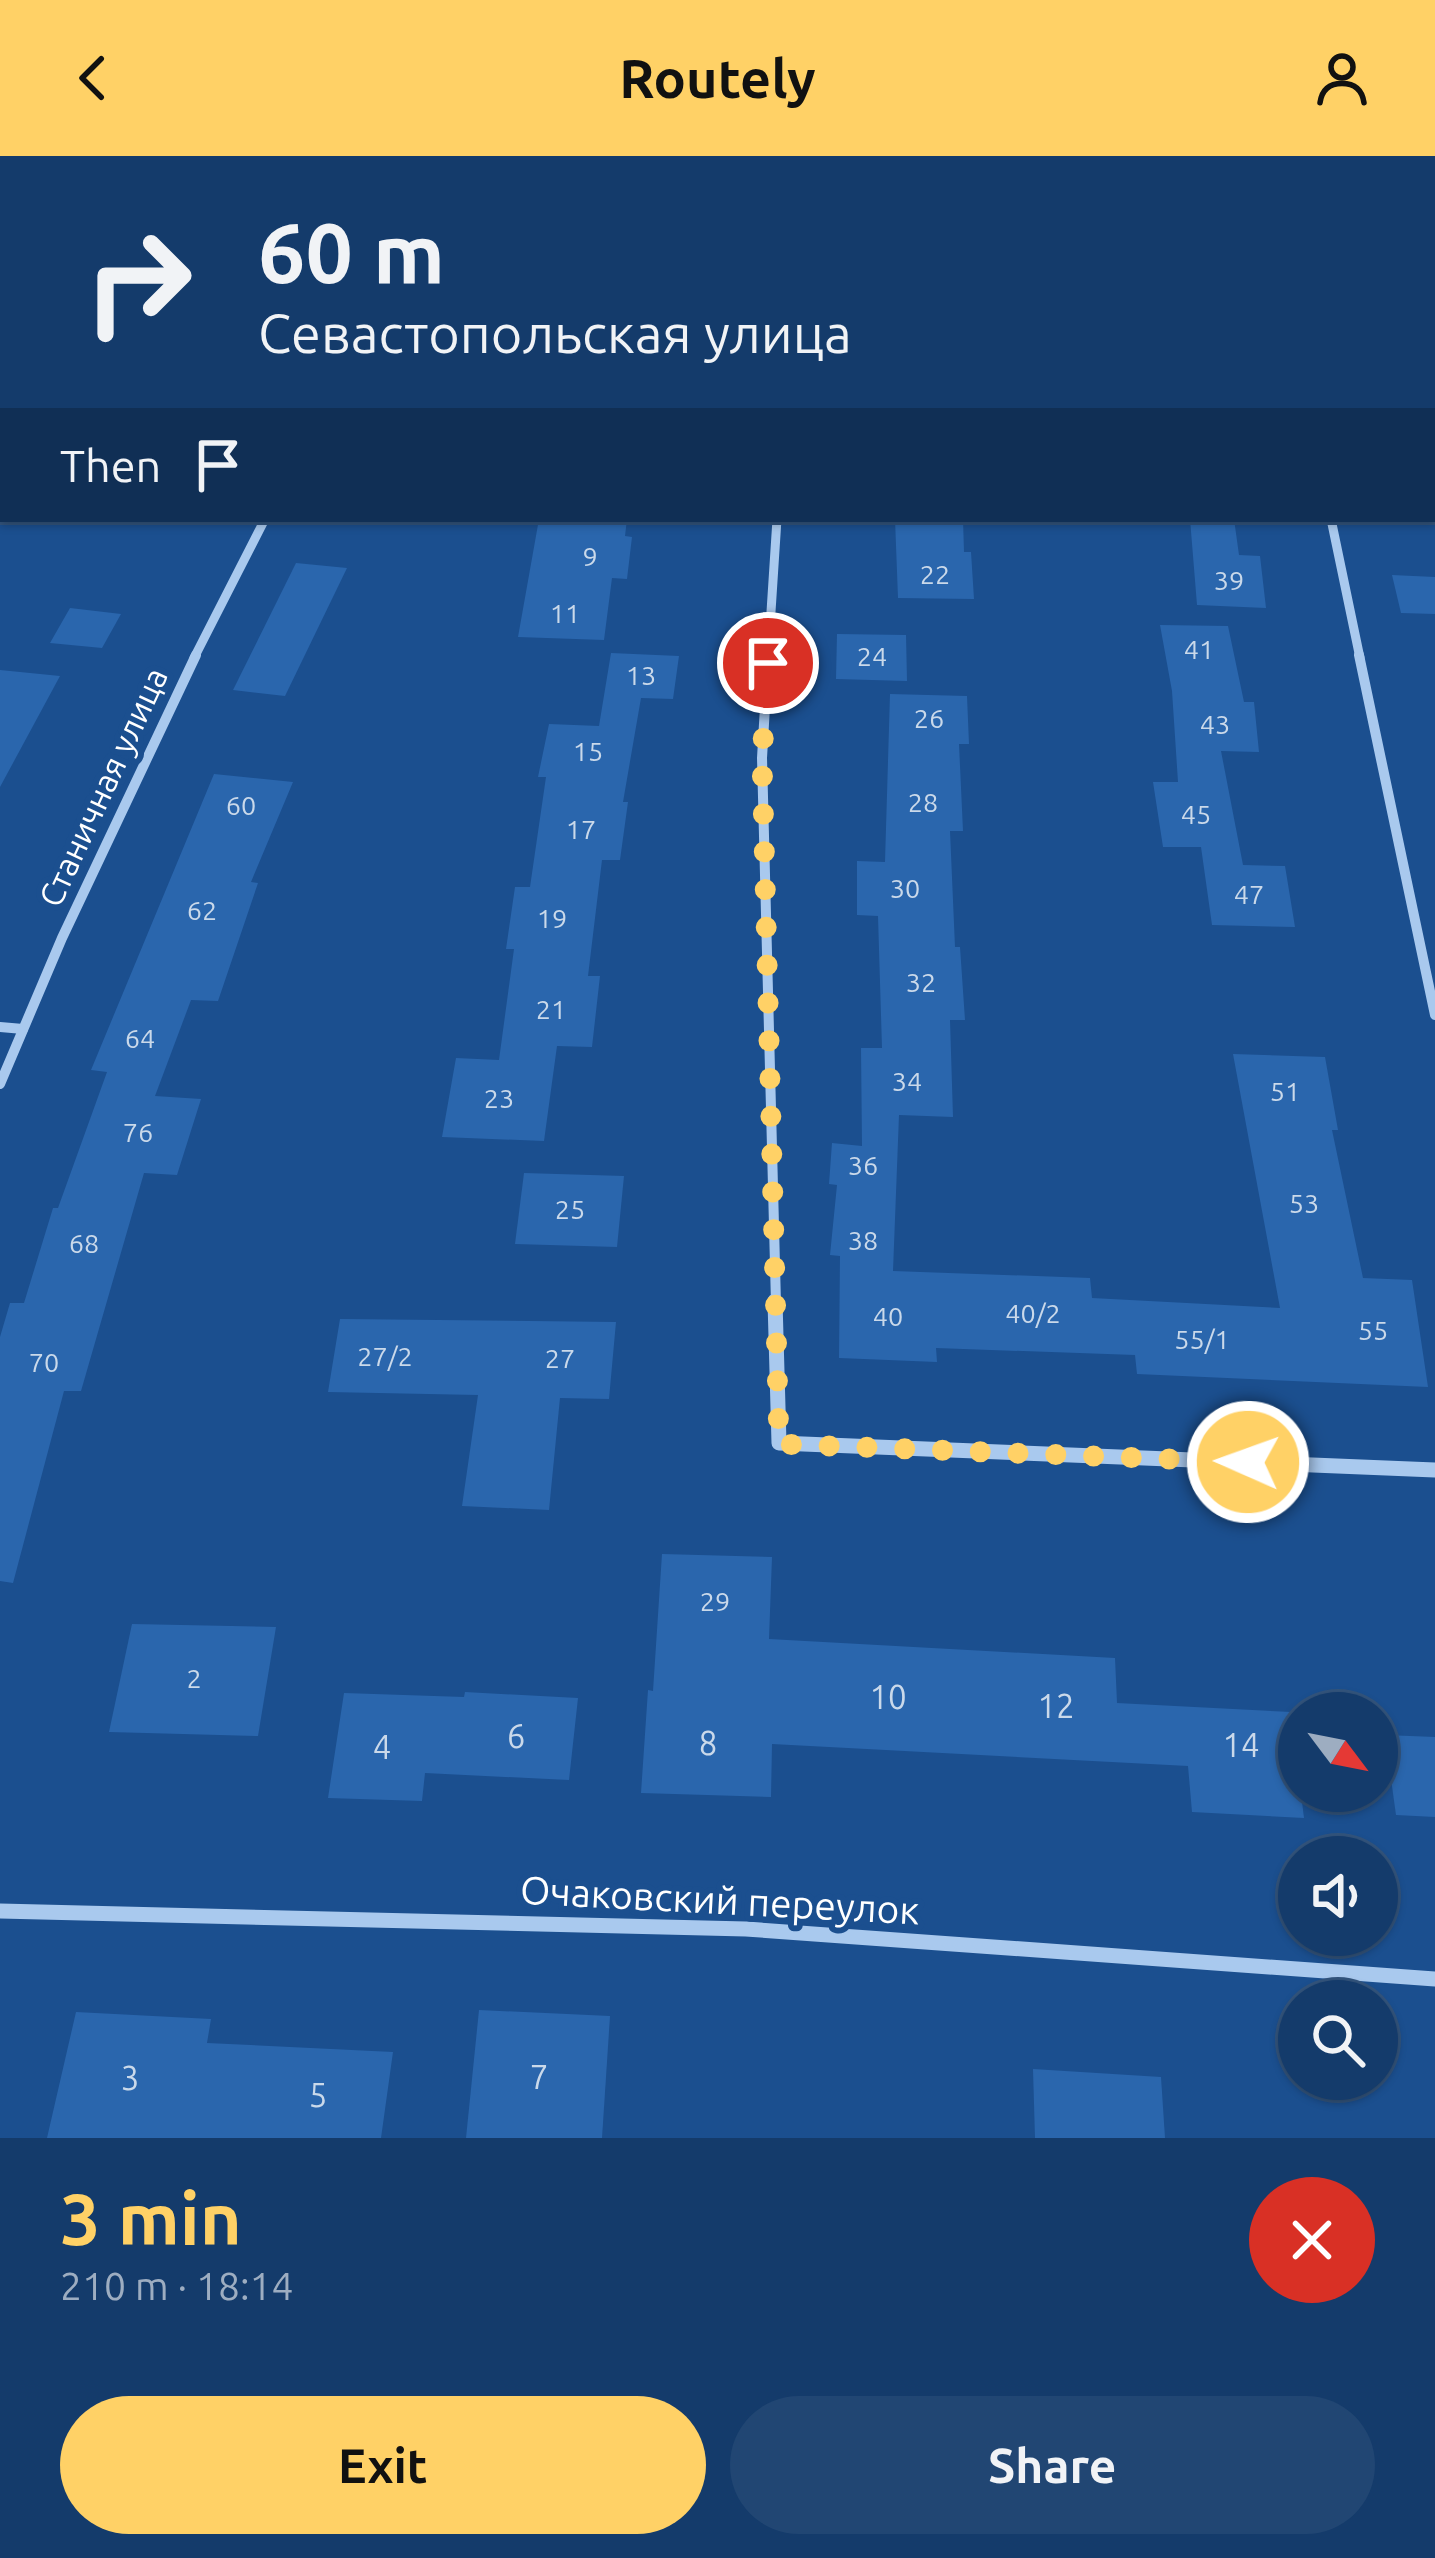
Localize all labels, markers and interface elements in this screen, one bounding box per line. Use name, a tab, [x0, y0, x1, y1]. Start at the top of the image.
icon: back	[60, 45, 126, 111]
icon: person	[1309, 45, 1375, 111]
text: Routely	[619, 48, 816, 108]
icon: right	[60, 204, 216, 360]
text: 60 m	[258, 205, 445, 299]
text: Севастопольская улица	[258, 303, 852, 363]
icon: arrive	[185, 432, 251, 498]
text: Then	[60, 440, 161, 491]
house number: 9	[582, 541, 598, 571]
house number: 22	[920, 559, 950, 589]
house number: 39	[1214, 565, 1244, 595]
house number: 11	[550, 598, 580, 628]
pin	[717, 612, 819, 714]
icon: arrive	[735, 630, 801, 696]
house number: 41	[1184, 634, 1214, 664]
house number: 24	[857, 641, 887, 671]
house number: 13	[626, 660, 656, 690]
street label: Станичная улица	[31, 662, 174, 912]
house number: 26	[914, 703, 944, 733]
house number: 43	[1200, 709, 1230, 739]
house number: 15	[573, 736, 603, 766]
house number: 28	[908, 787, 938, 817]
house number: 60	[226, 790, 256, 820]
house number: 45	[1181, 799, 1211, 829]
house number: 17	[566, 814, 596, 844]
house number: 30	[890, 873, 920, 903]
house number: 47	[1234, 879, 1264, 909]
house number: 62	[187, 895, 217, 925]
house number: 19	[537, 903, 567, 933]
house number: 32	[906, 967, 936, 997]
house number: 21	[536, 994, 566, 1024]
house number: 64	[125, 1023, 155, 1053]
house number: 34	[892, 1066, 922, 1096]
house number: 51	[1270, 1076, 1300, 1106]
house number: 23	[484, 1083, 514, 1113]
house number: 76	[123, 1117, 153, 1147]
house number: 36	[848, 1150, 878, 1180]
house number: 53	[1289, 1188, 1319, 1218]
house number: 25	[555, 1194, 585, 1224]
house number: 38	[848, 1225, 878, 1255]
house number: 68	[69, 1228, 99, 1258]
house number: 40/2	[1005, 1298, 1061, 1328]
house number: 40	[873, 1301, 903, 1331]
house number: 55	[1358, 1315, 1388, 1345]
house number: 55/1	[1174, 1324, 1230, 1354]
house number: 27/2	[357, 1341, 413, 1371]
house number: 27	[545, 1343, 575, 1373]
house number: 70	[29, 1347, 59, 1377]
position arrow	[1185, 1399, 1311, 1525]
house number: 29	[700, 1586, 730, 1616]
house number: 2	[186, 1663, 202, 1693]
house number: 10	[869, 1678, 907, 1715]
house number: 12	[1037, 1687, 1075, 1724]
north arrow	[1278, 1692, 1398, 1812]
map controls	[1278, 1692, 1398, 2100]
house number: 6	[507, 1717, 525, 1754]
house number: 8	[699, 1724, 717, 1761]
house number: 14	[1222, 1726, 1260, 1763]
house number: 4	[373, 1728, 391, 1765]
button: sound	[1278, 1836, 1398, 1956]
street label: Очаковский переулок	[519, 1868, 921, 1931]
button: search	[1278, 1980, 1398, 2100]
house number: 7	[530, 2058, 548, 2095]
house number: 3	[121, 2059, 139, 2096]
house number: 5	[309, 2076, 327, 2113]
button: close	[1249, 2177, 1375, 2303]
text: 3 min	[60, 2178, 242, 2259]
text: 210 m · 18:14	[60, 2264, 294, 2307]
button: Exit	[60, 2396, 706, 2534]
button: Share	[730, 2396, 1375, 2534]

